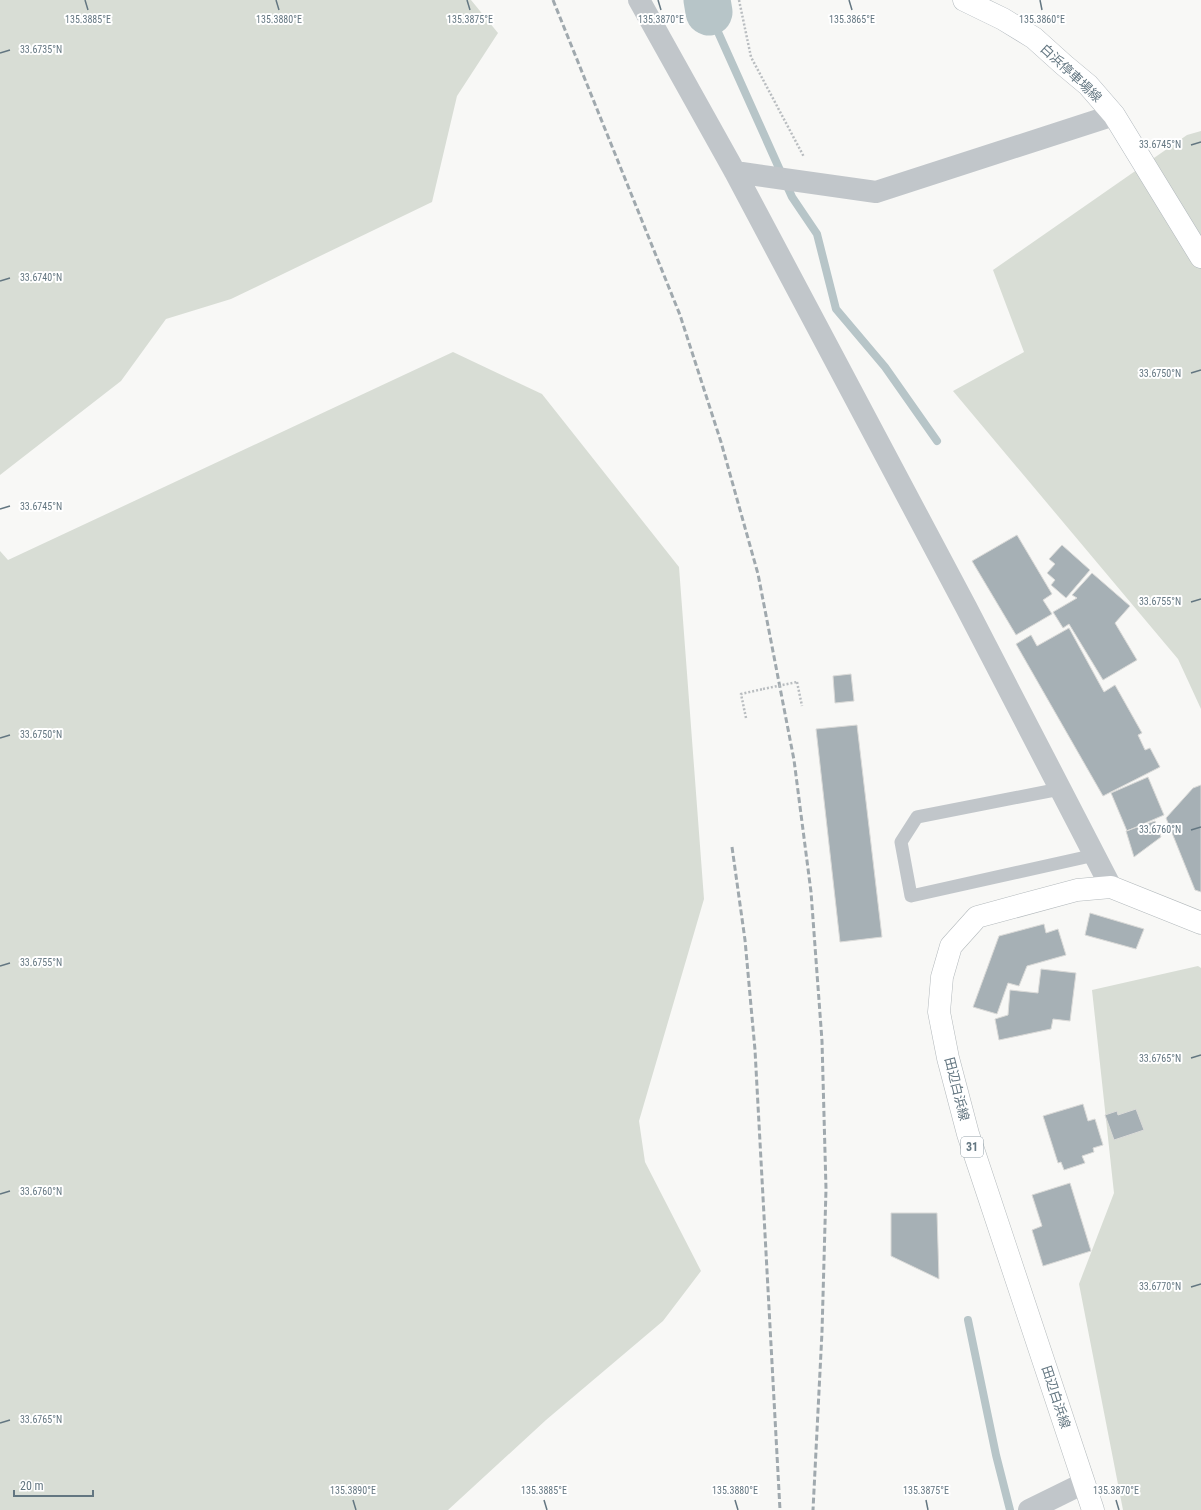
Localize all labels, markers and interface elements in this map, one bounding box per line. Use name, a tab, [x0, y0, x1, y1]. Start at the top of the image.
text: 135.3885°E	[65, 14, 111, 25]
text: 135.3880°E	[256, 14, 302, 25]
text: 135.3875°E	[447, 14, 493, 25]
text: 135.3870°E	[638, 14, 684, 25]
text: 135.3865°E	[829, 14, 875, 25]
text: 135.3860°E	[1019, 14, 1065, 25]
street label: 白浜停車場線	[1037, 41, 1105, 105]
text: 33.6735°N	[20, 44, 62, 55]
text: 33.6745°N	[1139, 139, 1181, 150]
text: 33.6740°N	[20, 272, 62, 283]
text: 33.6750°N	[1139, 368, 1181, 379]
text: 33.6745°N	[20, 501, 62, 512]
text: 33.6755°N	[1139, 596, 1181, 607]
text: 33.6750°N	[20, 729, 62, 740]
text: 33.6760°N	[1139, 824, 1181, 835]
text: 33.6755°N	[20, 957, 62, 968]
text: 33.6765°N	[1139, 1053, 1181, 1064]
street label: 田辺白浜線	[942, 1056, 972, 1122]
road number: 31	[961, 1137, 983, 1157]
text: 33.6760°N	[20, 1186, 62, 1197]
text: 33.6770°N	[1139, 1281, 1181, 1292]
street label: 田辺白浜線	[1039, 1364, 1073, 1430]
text: 33.6765°N	[20, 1414, 62, 1425]
scale bar	[14, 1472, 93, 1498]
text: 20 m	[20, 1479, 44, 1493]
text: 135.3890°E	[330, 1485, 376, 1496]
text: 135.3885°E	[521, 1485, 567, 1496]
text: 135.3880°E	[712, 1485, 758, 1496]
text: 135.3875°E	[903, 1485, 949, 1496]
text: 135.3870°E	[1093, 1485, 1139, 1496]

